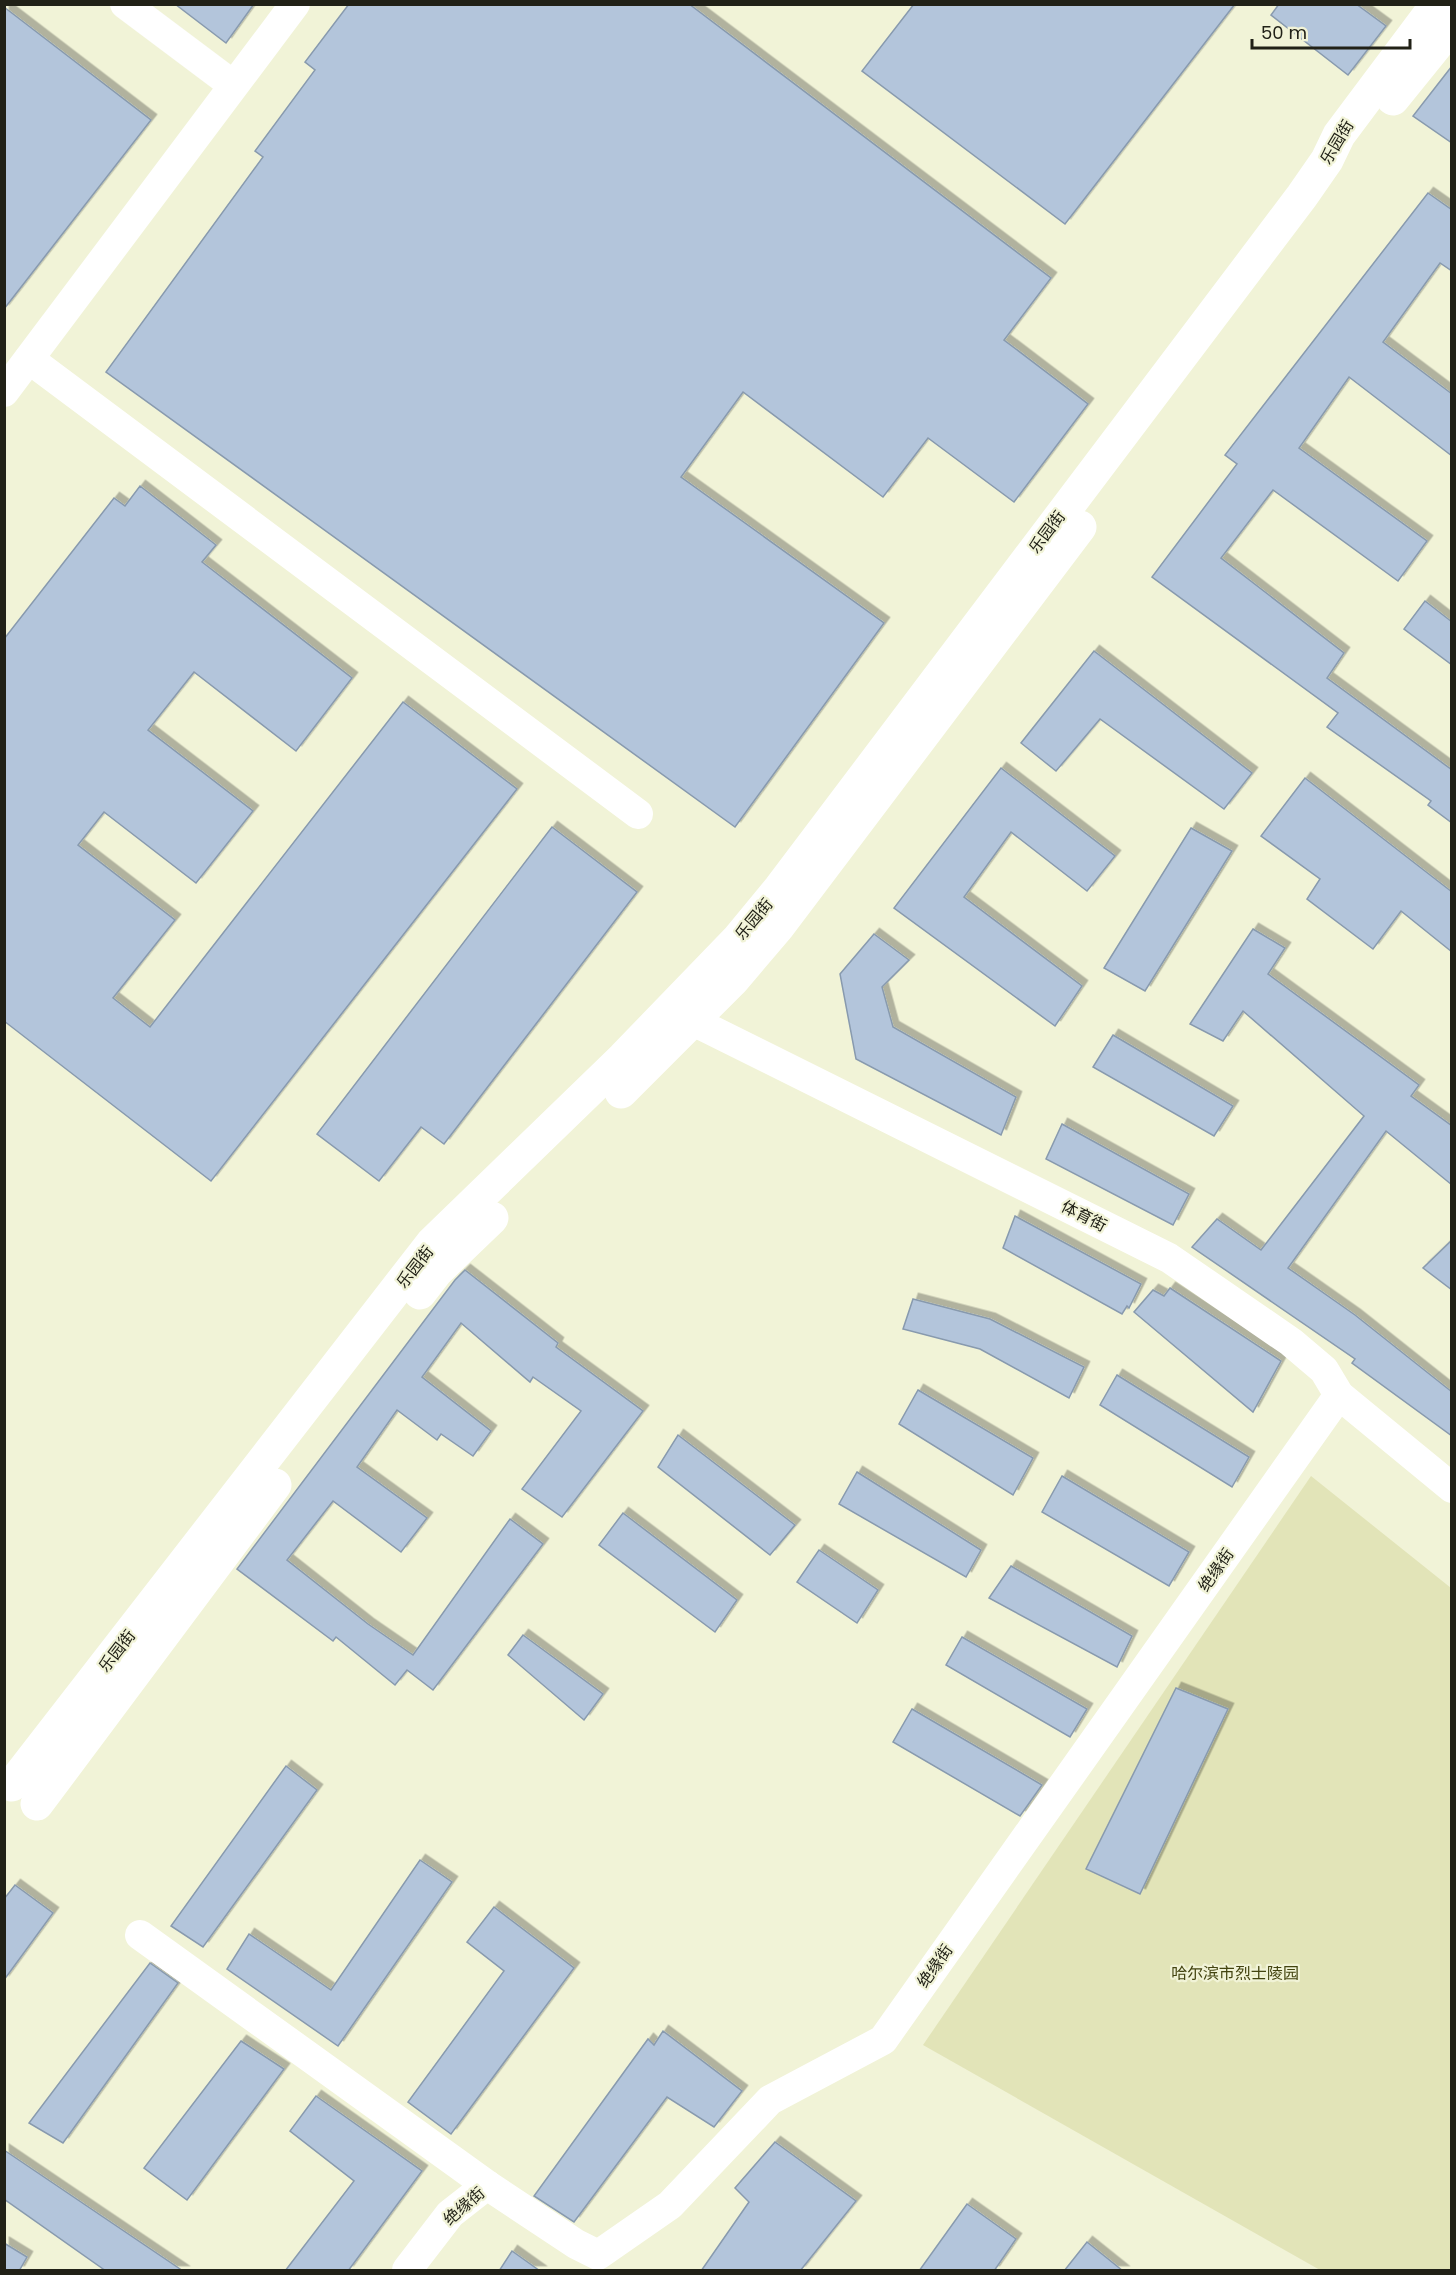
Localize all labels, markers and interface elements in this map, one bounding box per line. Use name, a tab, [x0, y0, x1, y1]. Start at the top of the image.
scale bar	[1252, 12, 1410, 50]
text: 50 m	[1261, 20, 1307, 45]
street label: 乐园街	[1315, 115, 1359, 169]
street label: 乐园街	[1023, 506, 1071, 558]
street label: 乐园街	[730, 893, 778, 945]
street label: 体育街	[1057, 1195, 1111, 1237]
street label: 乐园街	[391, 1241, 439, 1293]
street label: 绝缘街	[1193, 1544, 1239, 1596]
street label: 乐园街	[93, 1625, 141, 1677]
street label: 绝缘街	[912, 1940, 958, 1992]
park label: 哈尔滨市烈士陵园	[1171, 1962, 1299, 1985]
street label: 绝缘街	[438, 2182, 490, 2230]

